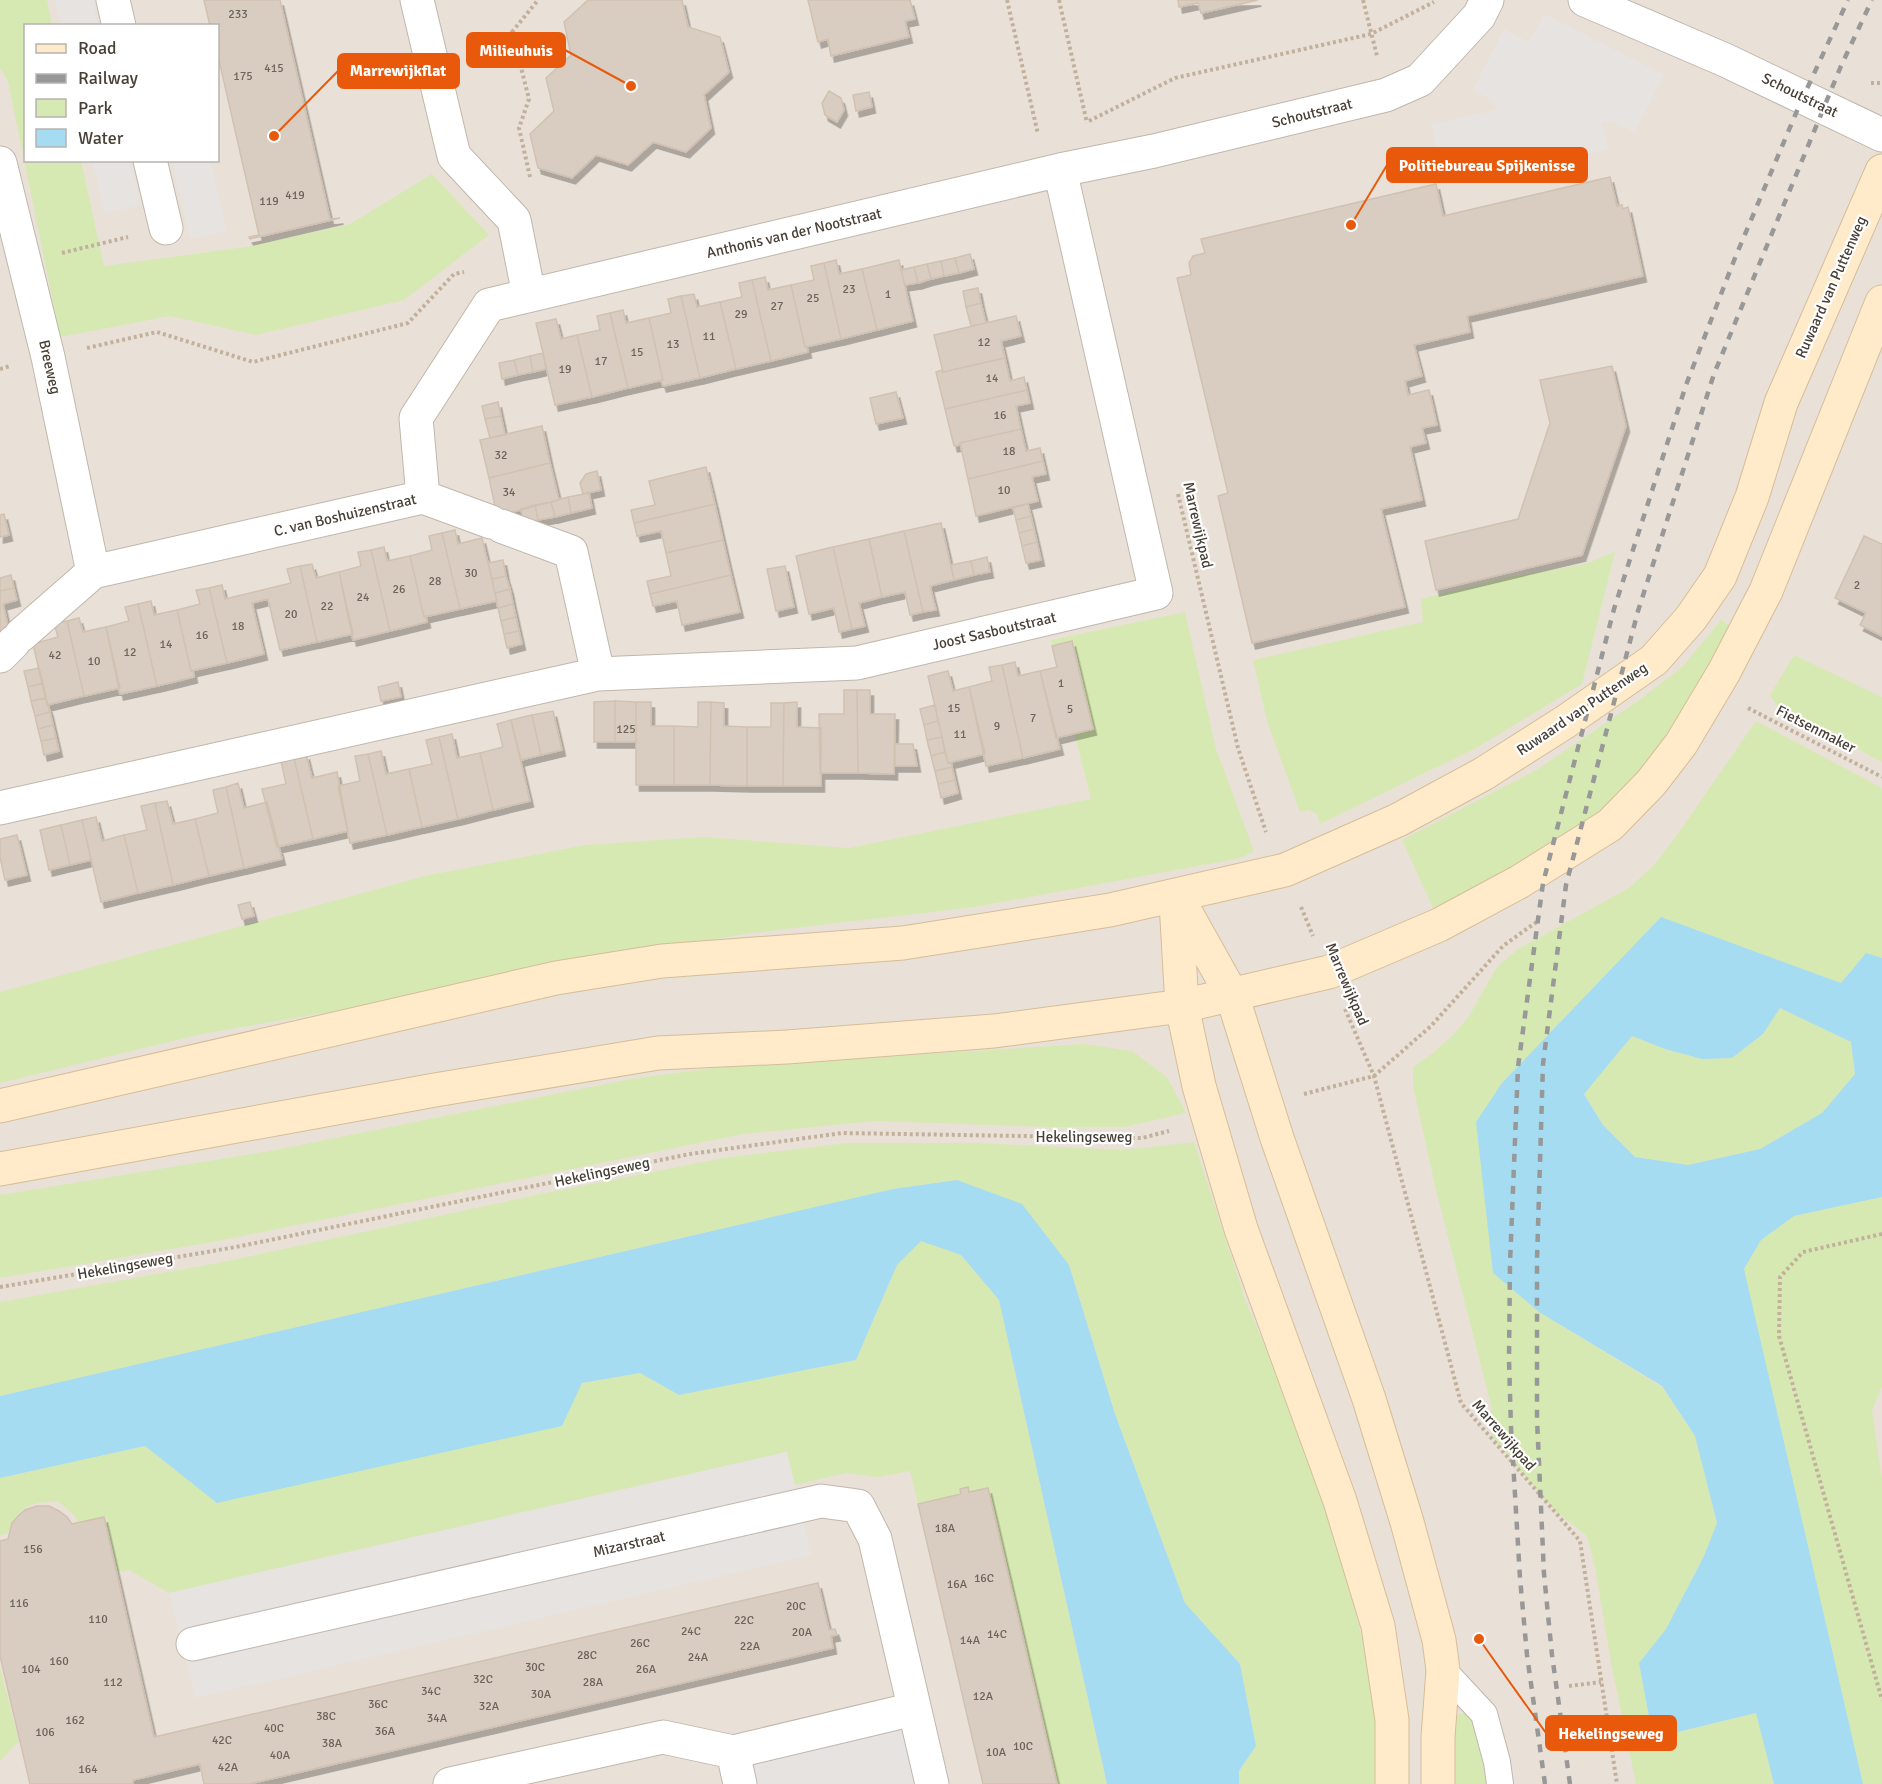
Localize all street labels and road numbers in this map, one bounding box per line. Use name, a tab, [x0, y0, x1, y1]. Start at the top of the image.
street label: Schoutstraat	[1759, 69, 1841, 121]
street label: Schoutstraat	[1270, 94, 1354, 132]
street label: Anthonis van der Nootstraat	[705, 204, 883, 262]
street label: Ruwaard van Puttenweg	[1792, 213, 1871, 361]
street label: Breeweg	[35, 338, 65, 396]
street label: Marrewijkpad	[1179, 480, 1217, 570]
street label: C. van Boshuizenstraat	[272, 490, 418, 540]
street label: Joost Sasboutstraat	[930, 608, 1058, 654]
street label: Ruwaard van Puttenweg	[1513, 659, 1651, 759]
street label: Fietsenmaker	[1773, 701, 1859, 757]
street label: Marrewijkpad	[1322, 940, 1372, 1028]
street label: Hekelingseweg	[1036, 1128, 1132, 1146]
street label: Hekelingseweg	[553, 1153, 651, 1191]
street label: Hekelingseweg	[76, 1249, 174, 1283]
street label: Marrewijkpad	[1468, 1396, 1540, 1474]
street label: Mizarstraat	[591, 1527, 667, 1561]

